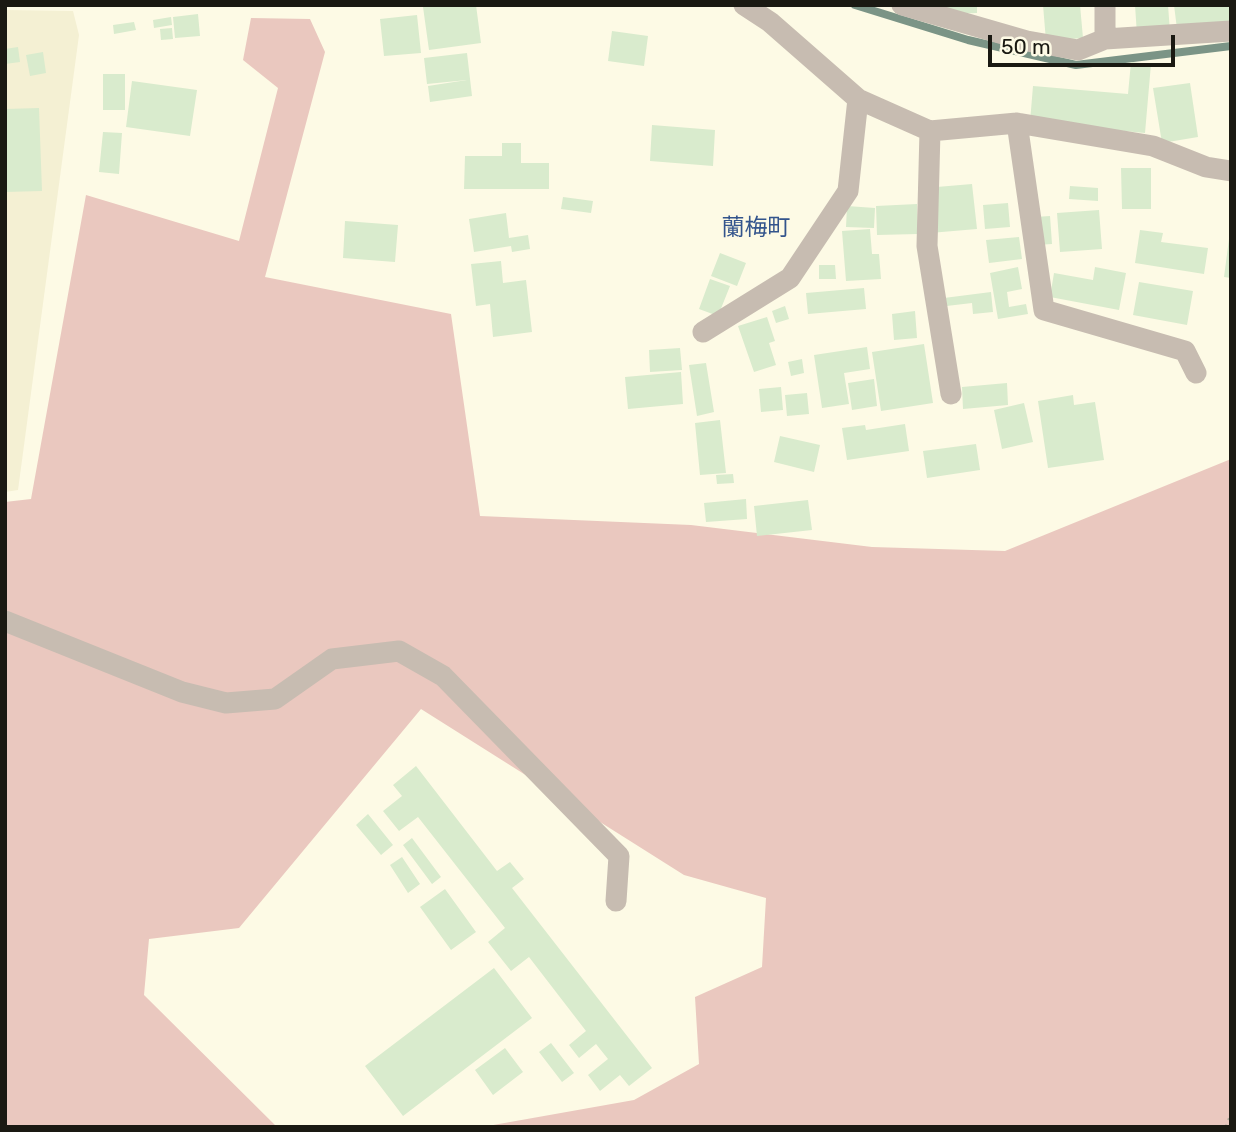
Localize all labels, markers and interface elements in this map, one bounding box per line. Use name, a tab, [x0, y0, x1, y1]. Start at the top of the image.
scale bar	[991, 21, 1178, 65]
text: 50 m	[1001, 34, 1051, 59]
district label: 蘭梅町	[722, 214, 790, 242]

